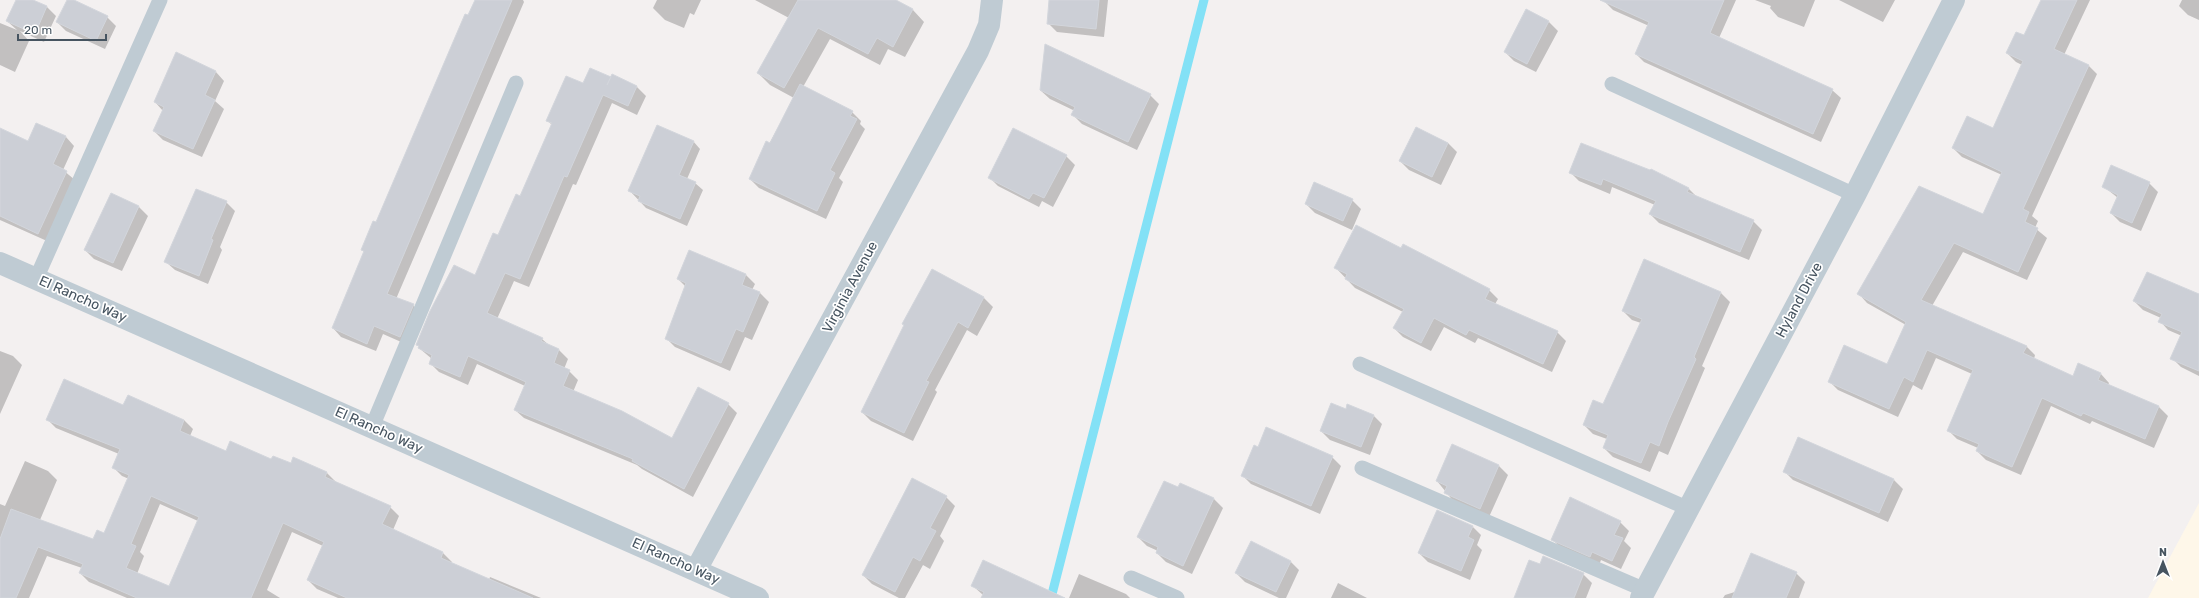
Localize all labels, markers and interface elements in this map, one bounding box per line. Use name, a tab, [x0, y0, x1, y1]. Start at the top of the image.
scale bar	[18, 16, 106, 42]
text: 20 m	[24, 23, 52, 37]
street label: Virginia Avenue	[819, 238, 881, 336]
street label: Hyland Drive	[1772, 259, 1826, 341]
street label: El Rancho Way	[36, 272, 130, 326]
street label: El Rancho Way	[332, 403, 426, 457]
street label: El Rancho Way	[629, 534, 723, 588]
north arrow	[2143, 542, 2183, 582]
text: N	[2159, 546, 2167, 559]

